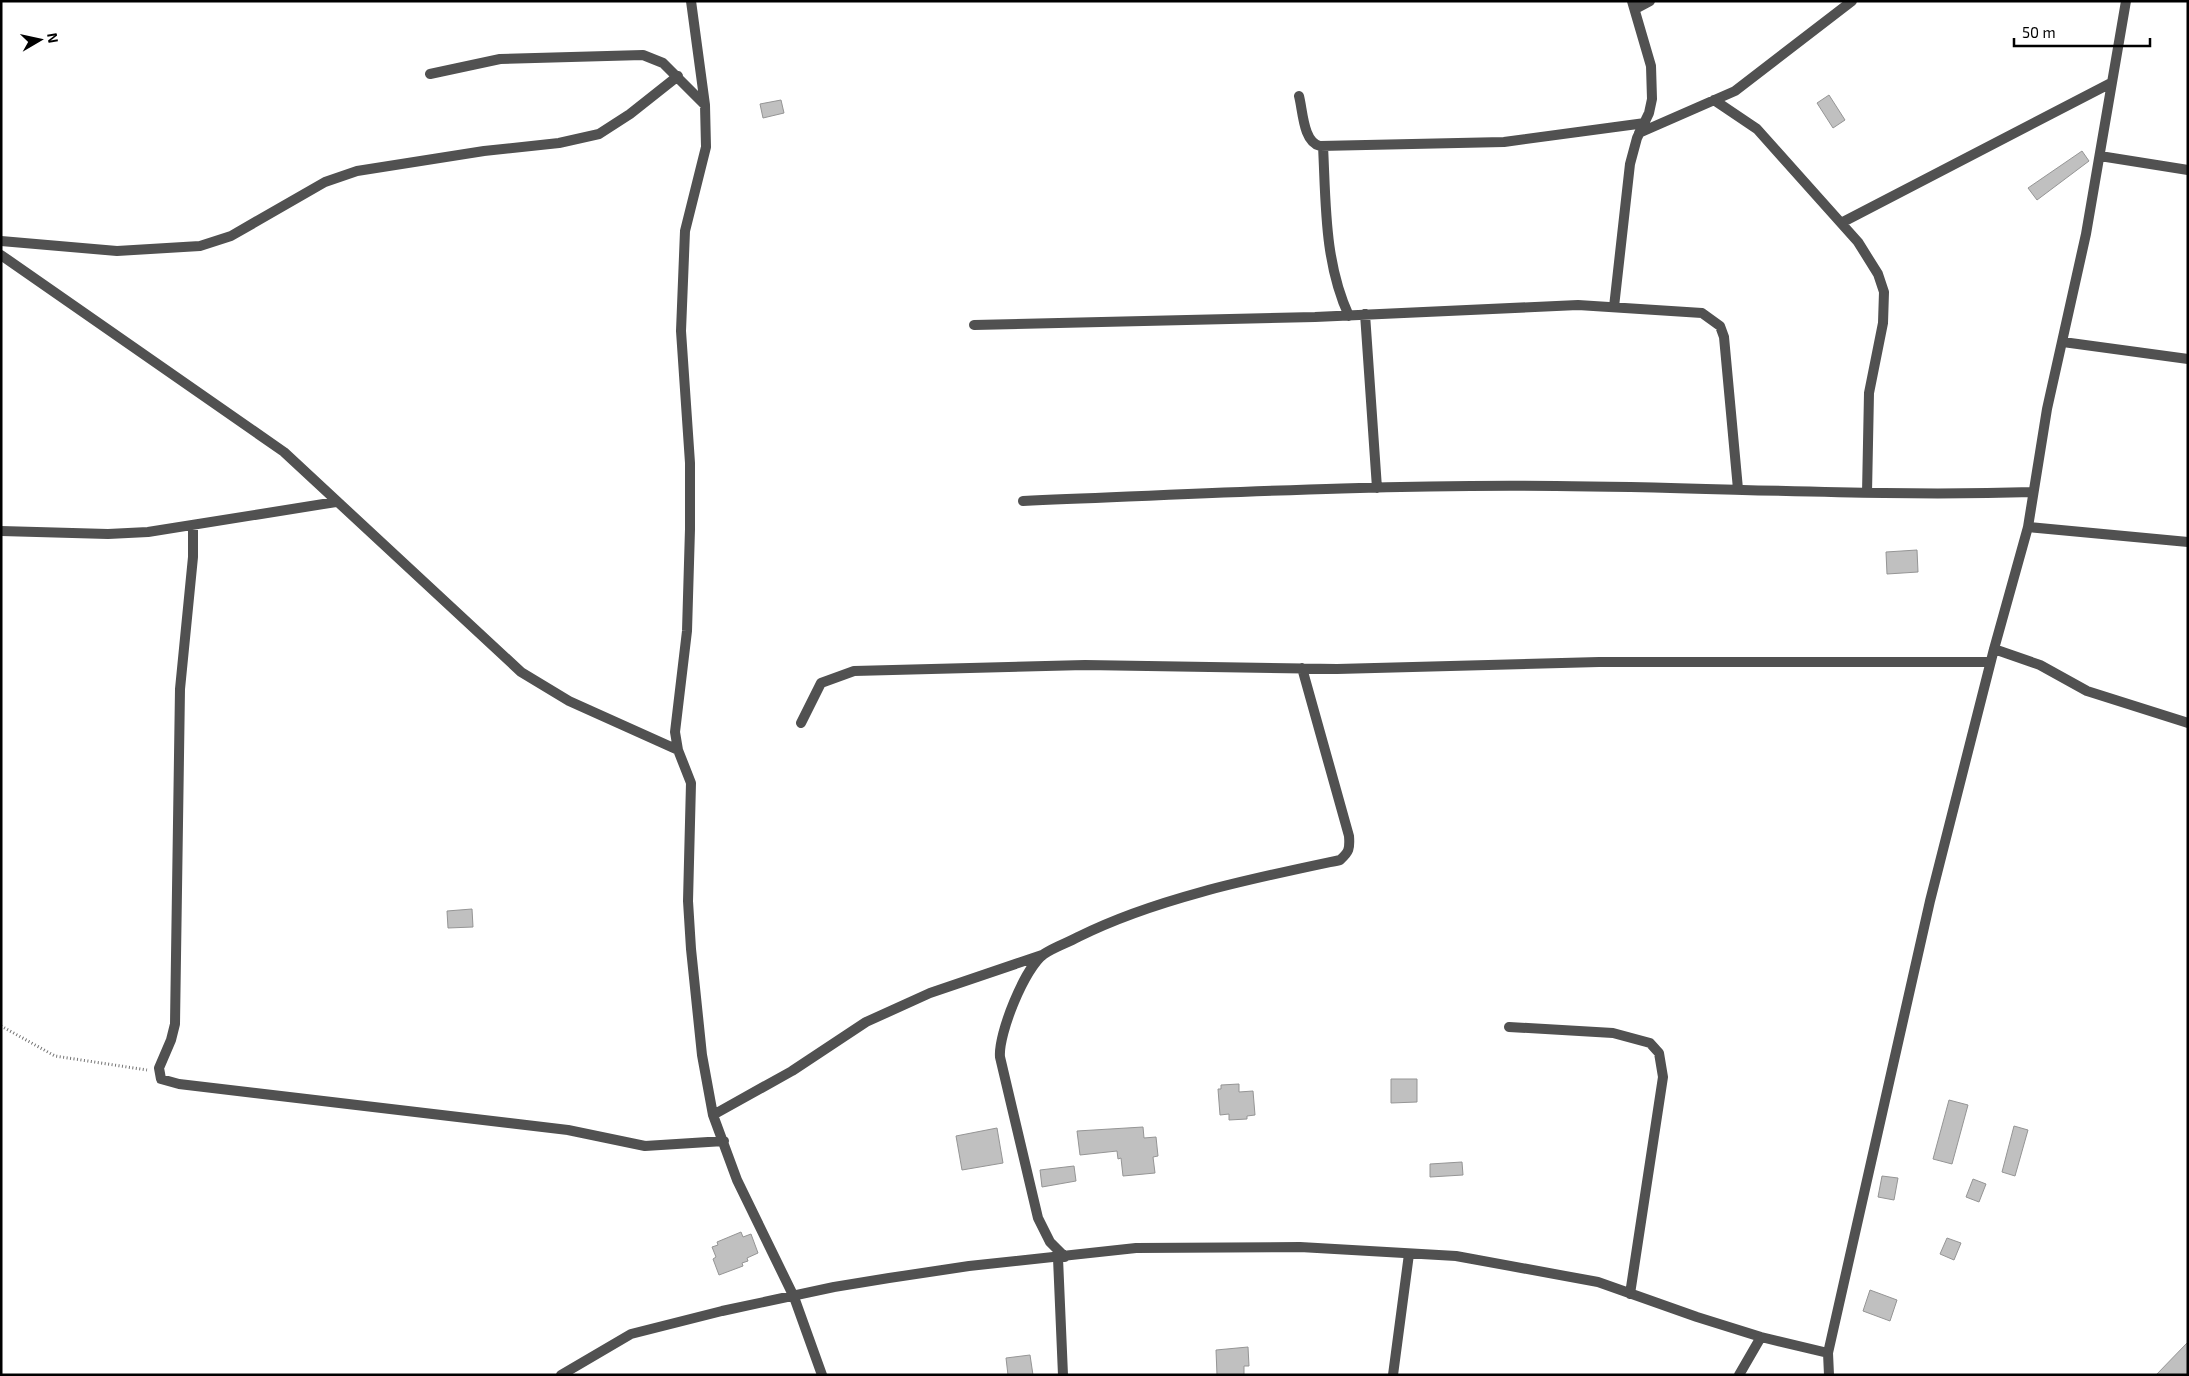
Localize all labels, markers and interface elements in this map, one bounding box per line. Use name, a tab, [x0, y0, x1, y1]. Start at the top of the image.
north arrow	[15, 15, 65, 65]
scale bar	[2014, 15, 2150, 47]
text: 50 m	[2022, 23, 2056, 41]
text: N	[44, 32, 63, 44]

